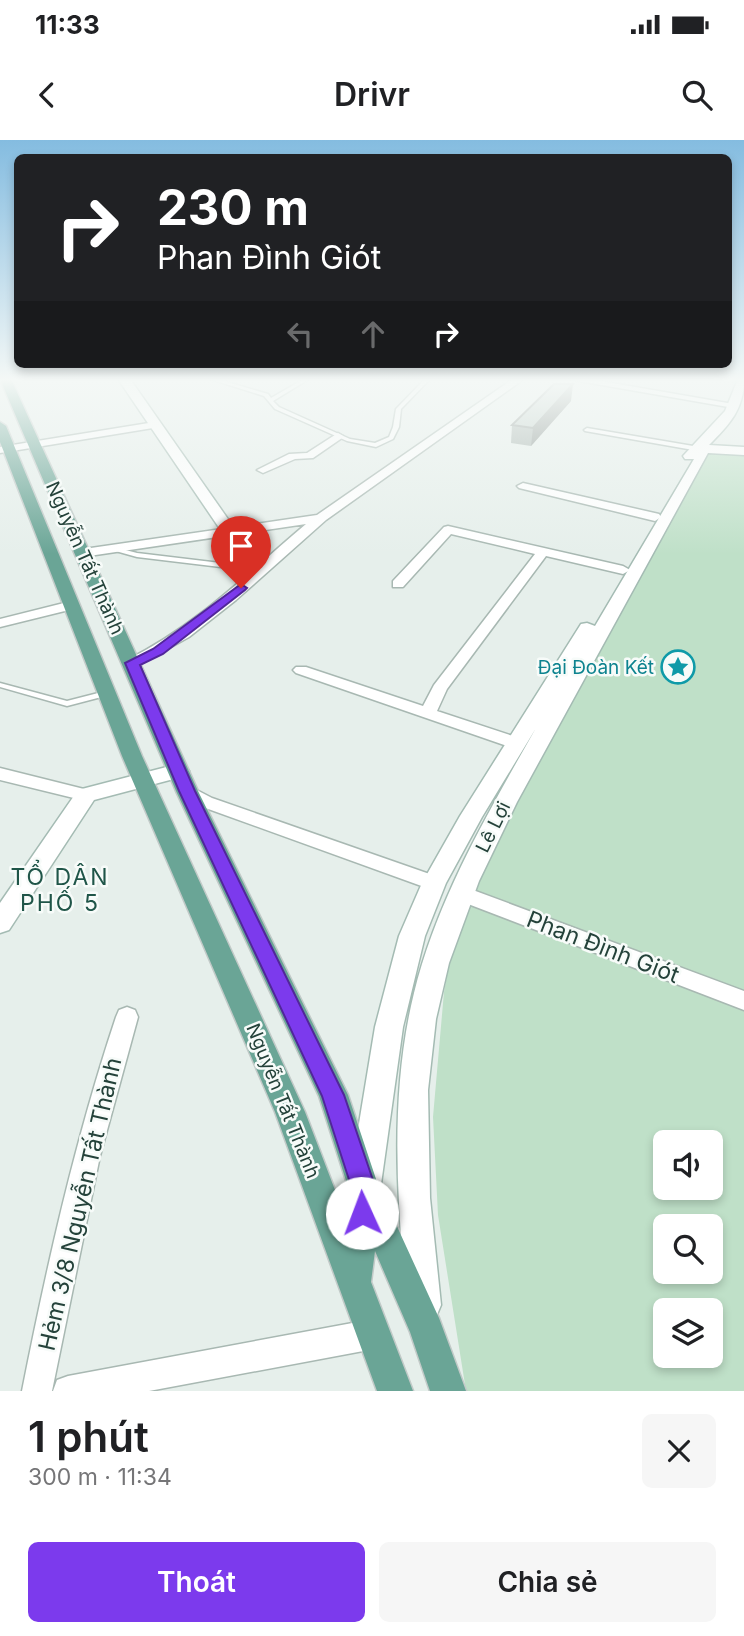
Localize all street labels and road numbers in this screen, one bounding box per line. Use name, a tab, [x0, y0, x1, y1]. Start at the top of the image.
street label: Nguyễn Tất Thành	[41, 478, 129, 638]
street label: Lê Lợi	[471, 798, 515, 856]
street label: Phan Đình Giót	[523, 905, 684, 989]
street label: Nguyễn Tất Thành	[241, 1020, 325, 1182]
street label: Hẻm 3/8 Nguyễn Tất Thành	[33, 1055, 127, 1353]

